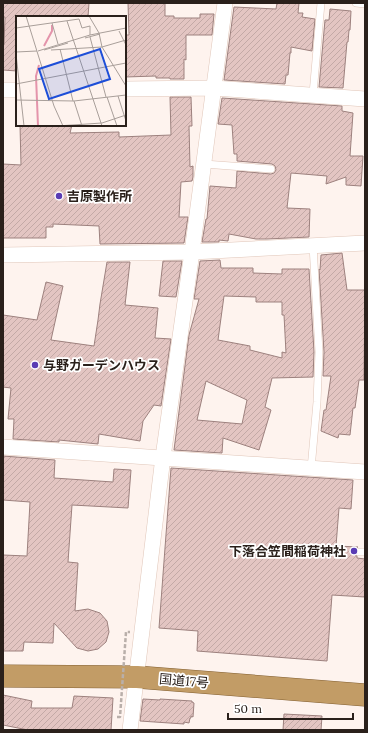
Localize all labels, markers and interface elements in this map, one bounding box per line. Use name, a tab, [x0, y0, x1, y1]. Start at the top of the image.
inset map	[16, 16, 126, 126]
place label: 吉原製作所	[67, 188, 132, 205]
marker: 吉原製作所	[54, 191, 64, 201]
place label: 与野ガーデンハウス	[43, 357, 160, 374]
marker: 与野ガーデンハウス	[30, 360, 40, 370]
place label: 下落合笠間稲荷神社	[229, 543, 346, 560]
marker: 下落合笠間稲荷神社	[349, 546, 359, 556]
street label: 国道17号	[158, 670, 210, 692]
scale bar	[228, 695, 353, 721]
text: 50 m	[234, 701, 262, 716]

